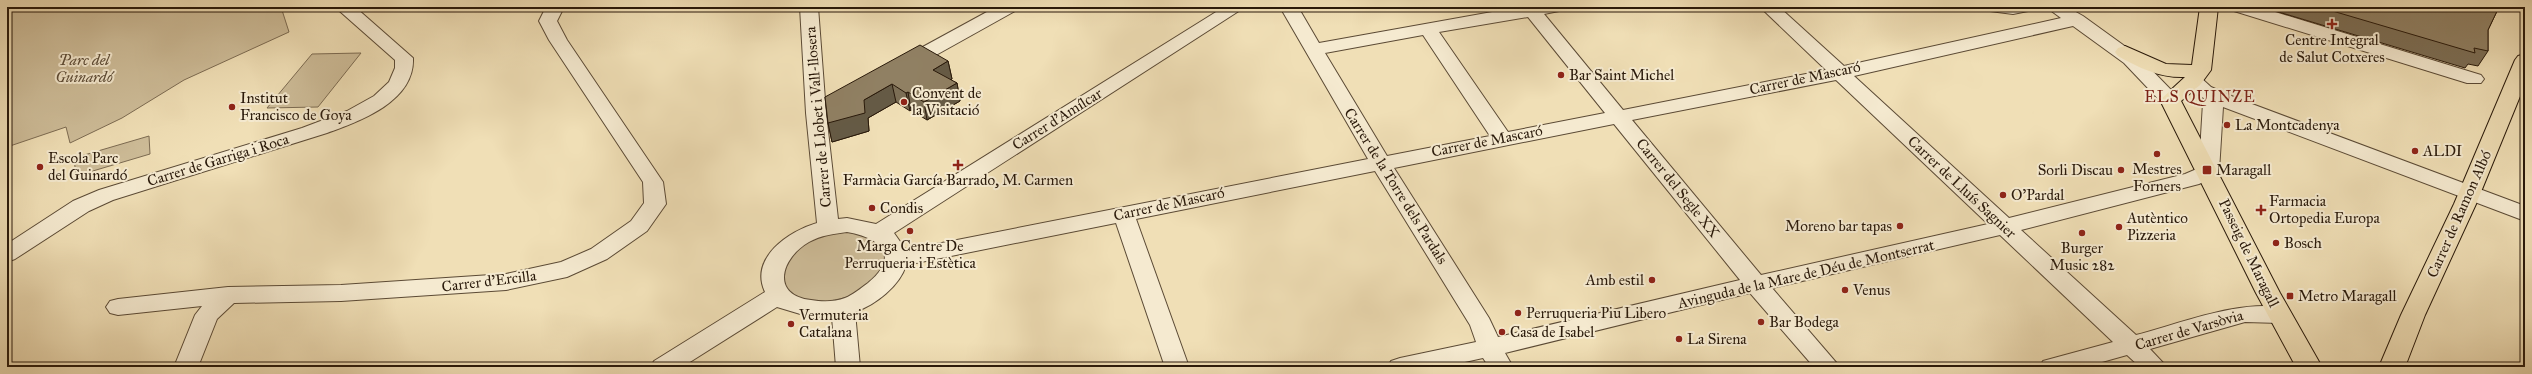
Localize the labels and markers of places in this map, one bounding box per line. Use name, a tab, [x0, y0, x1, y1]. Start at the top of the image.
marker: Centre Integral de Salut Cotxeres	[2326, 18, 2338, 30]
place label: Centre Integral de Salut Cotxeres	[2279, 31, 2385, 66]
place label: Bar Saint Michel	[1569, 66, 1675, 84]
marker: Bar Saint Michel	[1556, 70, 1566, 80]
place label: Convent de la Visitació	[912, 84, 981, 119]
place label: Institut Francisco de Goya	[240, 89, 352, 124]
marker: Convent de la Visitació	[899, 97, 909, 107]
marker: Institut Francisco de Goya	[227, 102, 237, 112]
place label: La Montcadenya	[2235, 116, 2340, 134]
marker: La Montcadenya	[2222, 120, 2232, 130]
place label: ALDI	[2422, 142, 2462, 160]
marker: ALDI	[2410, 146, 2420, 156]
place label: Escola Parc del Guinardó	[48, 149, 128, 184]
marker: Mestres Forners	[2152, 149, 2162, 159]
marker: Farmàcia García Barrado, M. Carmen	[953, 160, 963, 170]
place label: Mestres Forners	[2132, 160, 2182, 195]
place label: Sorli Discau	[2038, 161, 2113, 179]
place label: Maragall	[2216, 161, 2272, 179]
marker: Escola Parc del Guinardó	[35, 162, 45, 172]
marker: Maragall	[2201, 164, 2213, 176]
marker: Sorli Discau	[2116, 165, 2126, 175]
place label: Farmàcia García Barrado, M. Carmen	[843, 171, 1073, 189]
place label: O'Pardal	[2011, 186, 2065, 204]
marker: O'Pardal	[1998, 190, 2008, 200]
place label: Farmacia Ortopedia Europa	[2269, 192, 2380, 227]
place label: Condis	[880, 199, 923, 217]
marker: Condis	[867, 203, 877, 213]
marker: Farmacia Ortopedia Europa	[2256, 205, 2266, 215]
place label: Autèntico Pizzeria	[2126, 209, 2188, 244]
place label: Moreno bar tapas	[1785, 217, 1892, 235]
marker: Moreno bar tapas	[1895, 221, 1905, 231]
marker: Autèntico Pizzeria	[2114, 222, 2124, 232]
marker: Marga Centre De Perruqueria i Estètica	[905, 226, 915, 236]
marker: Burger Music 282	[2077, 228, 2087, 238]
place label: Bosch	[2284, 234, 2322, 252]
place label: Marga Centre De Perruqueria i Estètica	[844, 237, 977, 273]
marker: Bosch	[2271, 238, 2281, 248]
place label: Burger Music 282	[2049, 239, 2115, 274]
place label: Amb estil	[1585, 271, 1645, 289]
marker: Amb estil	[1647, 275, 1657, 285]
place label: Venus	[1852, 281, 1890, 299]
marker: Venus	[1840, 285, 1850, 295]
place label: Metro Maragall	[2298, 287, 2397, 305]
marker: Metro Maragall	[2285, 291, 2295, 301]
place label: Perruqueria Piu Libero	[1526, 304, 1667, 323]
place label: Vermuteria Catalana	[798, 306, 869, 341]
marker: Perruqueria Piu Libero	[1513, 308, 1523, 318]
place label: Bar Bodega	[1769, 313, 1839, 331]
marker: Bar Bodega	[1756, 317, 1766, 327]
marker: Vermuteria Catalana	[786, 319, 796, 329]
place label: Casa de Isabel	[1510, 323, 1595, 341]
marker: Casa de Isabel	[1497, 327, 1507, 337]
place label: La Sirena	[1687, 330, 1747, 348]
marker: La Sirena	[1674, 334, 1684, 344]

